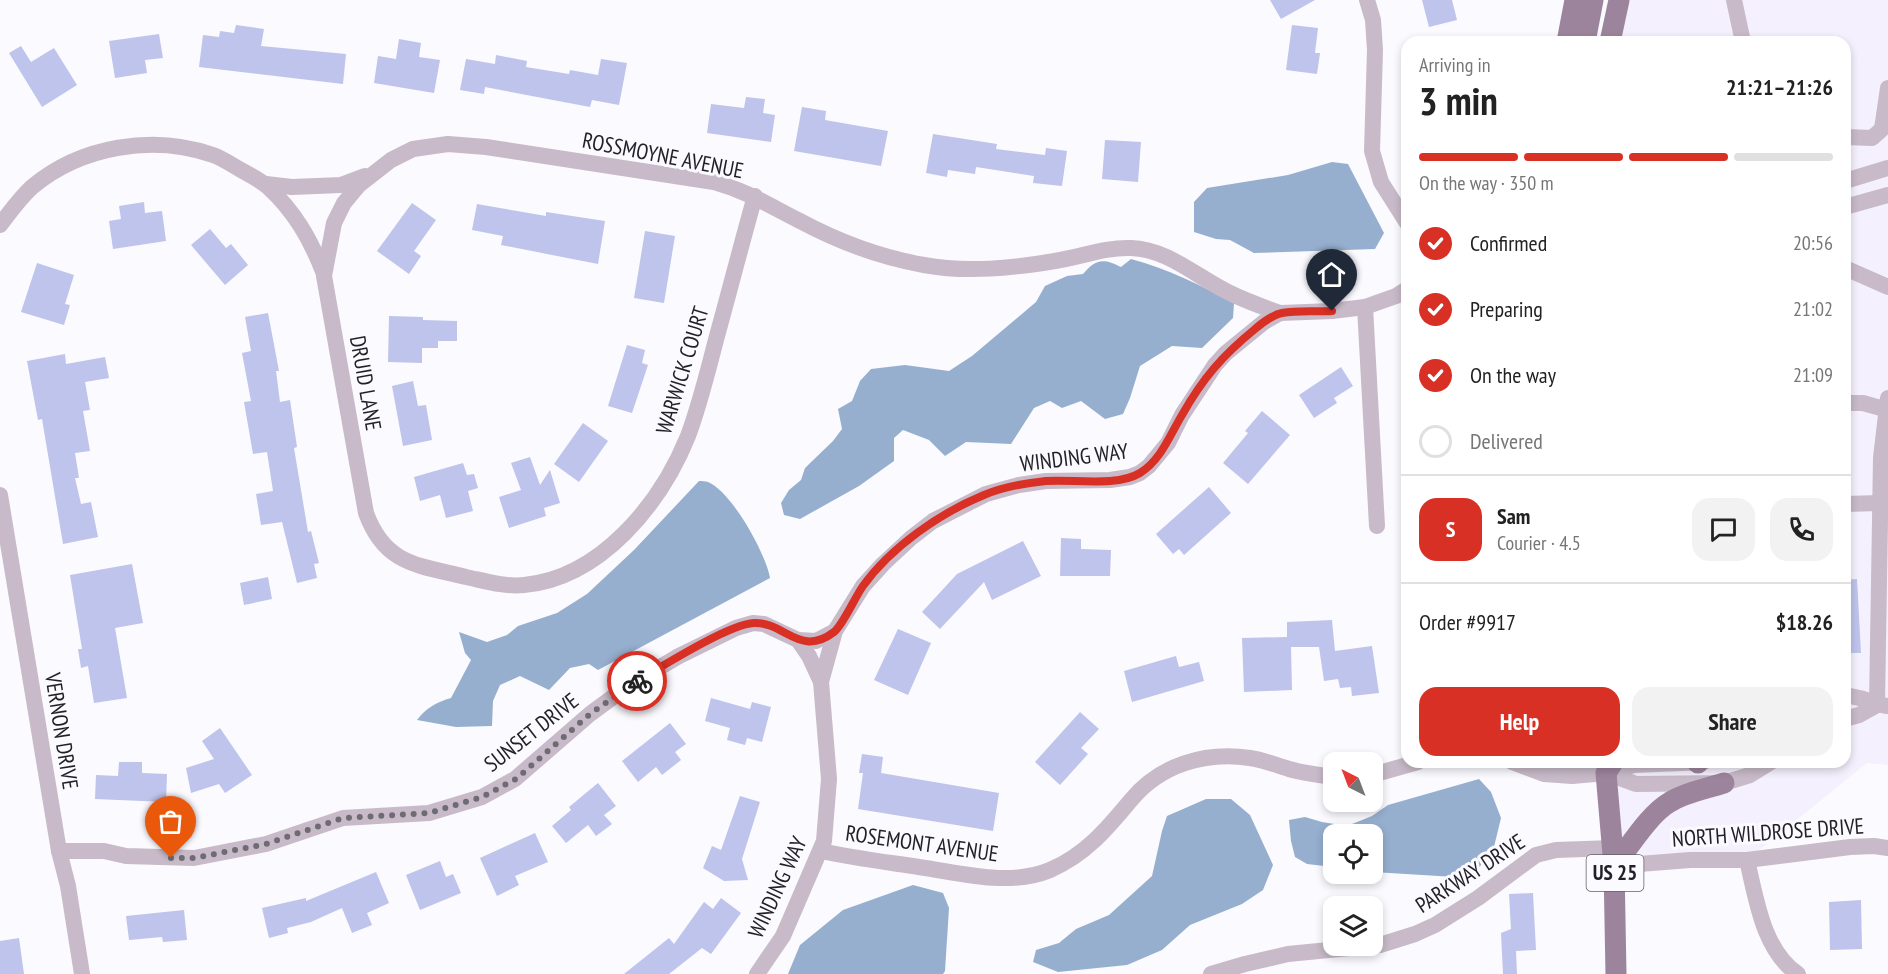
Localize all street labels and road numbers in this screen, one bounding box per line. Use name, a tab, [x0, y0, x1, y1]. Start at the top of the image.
street label: ROSSMOYNE AVENUE	[580, 126, 746, 184]
street label: WARWICK COURT	[649, 303, 715, 437]
street label: DRUID LANE	[344, 333, 388, 433]
street label: WINDING WAY	[1018, 436, 1130, 478]
street label: VERNON DRIVE	[39, 670, 85, 791]
street label: SUNSET DRIVE	[478, 686, 584, 778]
street label: NORTH WILDROSE DRIVE	[1671, 811, 1865, 853]
street label: ROSEMONT AVENUE	[844, 818, 1000, 868]
street label: PARKWAY DRIVE	[1410, 827, 1530, 919]
street label: WINDING WAY	[741, 832, 813, 942]
road number: US 25	[1586, 855, 1644, 891]

